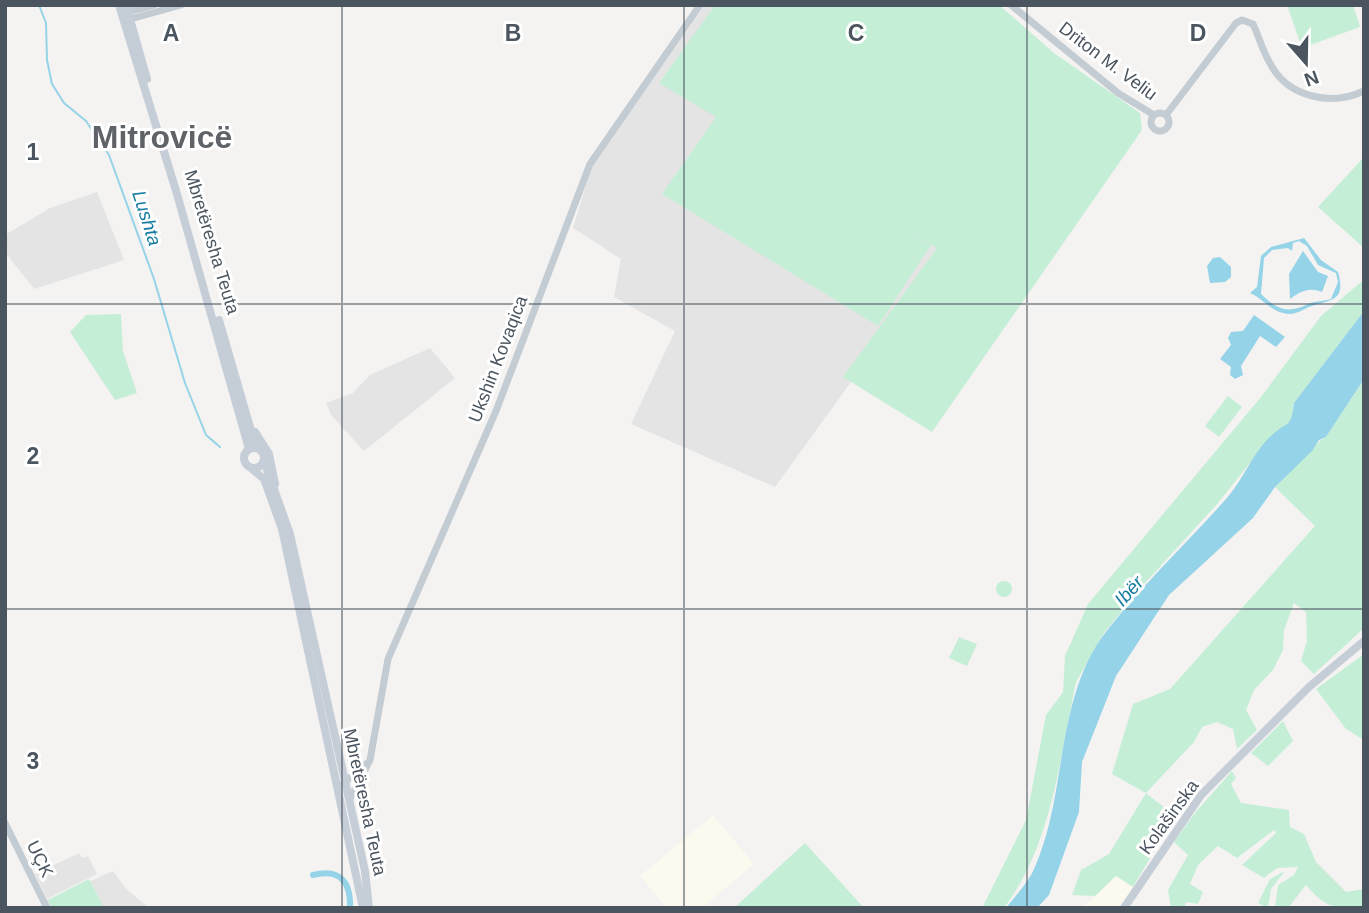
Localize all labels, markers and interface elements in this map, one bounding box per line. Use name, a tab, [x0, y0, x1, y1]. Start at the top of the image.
street label: Driton M. Veliu	[1055, 18, 1161, 104]
text: A	[163, 20, 179, 46]
text: B	[505, 20, 521, 46]
text: C	[848, 20, 864, 46]
text: D	[1190, 20, 1206, 46]
north arrow	[1271, 28, 1341, 98]
text: N	[1302, 66, 1322, 91]
district label: Mitrovicë	[92, 119, 232, 155]
text: 1	[27, 139, 40, 165]
street label: Mbretëresha Teuta	[181, 167, 244, 317]
water label: Lushta	[128, 188, 166, 248]
street label: Ukshin Kovaqica	[465, 292, 532, 425]
text: 2	[27, 443, 39, 469]
water label: Ibër	[1110, 571, 1148, 610]
street label: Mbretëresha Teuta	[340, 727, 391, 878]
text: 3	[27, 748, 39, 774]
street label: Kolašinska	[1135, 775, 1203, 858]
street label: UÇK	[23, 838, 57, 880]

